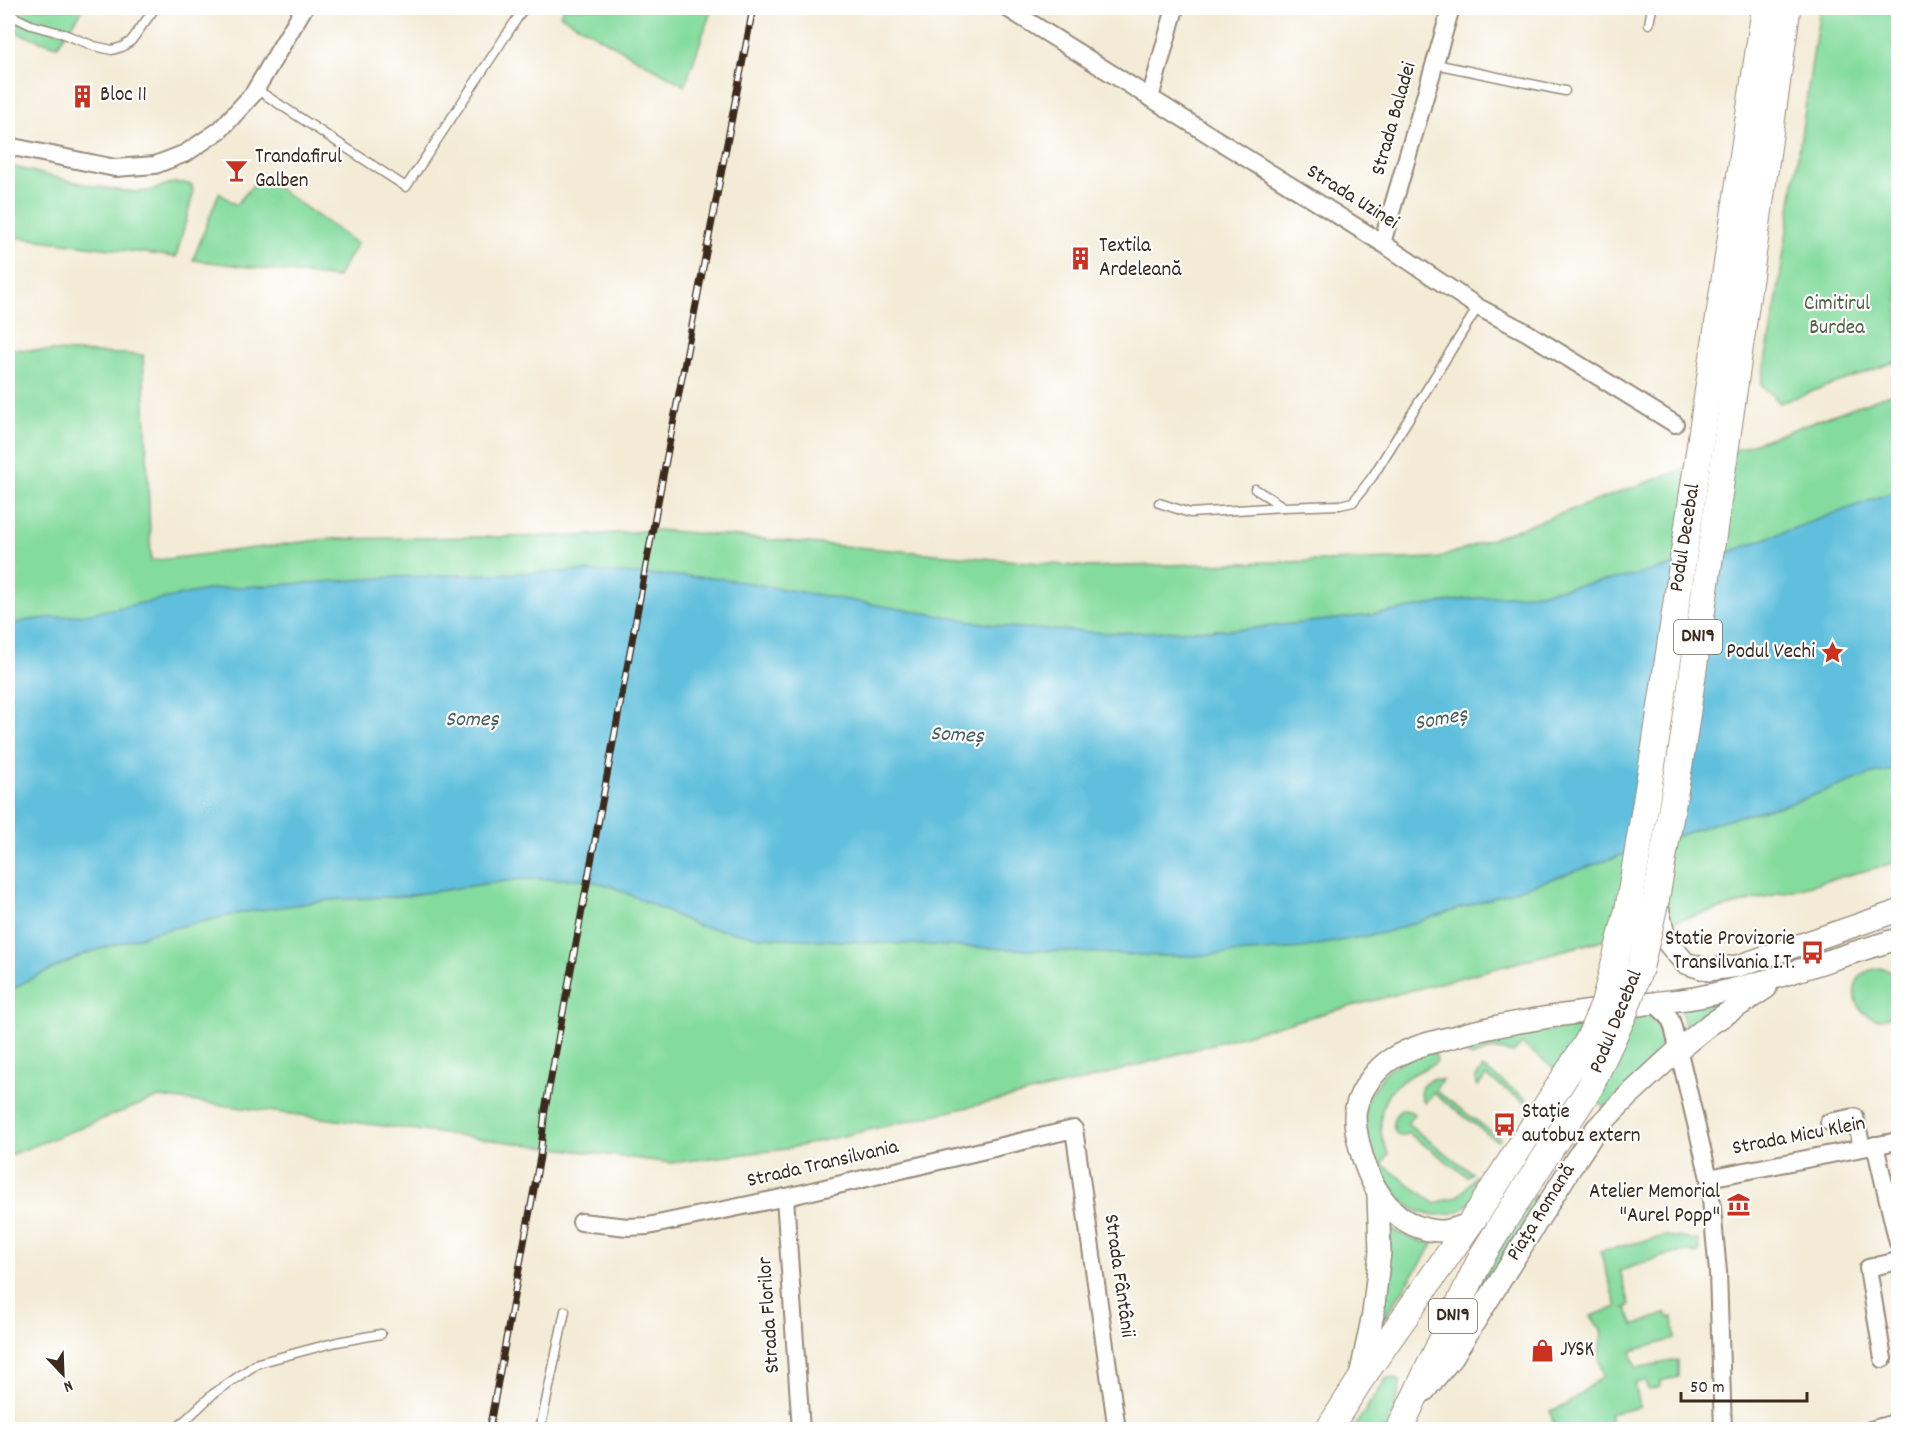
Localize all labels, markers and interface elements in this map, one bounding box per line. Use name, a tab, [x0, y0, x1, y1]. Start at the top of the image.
street label: Strada Baladei	[1364, 59, 1426, 179]
place label: Bloc 11	[100, 81, 147, 111]
building icon: Bloc 11	[69, 83, 95, 109]
place label: Trandafirul Galben	[255, 143, 342, 197]
bar icon: Trandafirul Galben	[224, 157, 250, 183]
street label: Strada Uzinei	[1300, 158, 1404, 238]
place label: Textila Ardeleană	[1099, 232, 1182, 286]
building icon: Textila Ardeleană	[1068, 246, 1094, 272]
park label: Cimitirul Burdea	[1804, 290, 1870, 344]
street label: Podul Decebal	[1663, 482, 1709, 594]
road number: DN19	[1674, 620, 1722, 654]
place label: Podul Vechi	[1726, 638, 1815, 668]
place icon: Podul Vechi	[1820, 640, 1846, 666]
water label: Someș	[1412, 700, 1471, 740]
water label: Someș	[445, 705, 500, 736]
water label: Someș	[929, 719, 985, 753]
place label: Statie Provizorie Transilvania I.T.	[1665, 925, 1795, 979]
bus stop icon: Statie Provizorie Transilvania I.T.	[1800, 939, 1826, 965]
street label: Podul Decebal	[1583, 966, 1651, 1078]
place label: Stație autobuz extern	[1522, 1098, 1640, 1152]
street label: Strada Micu Klein	[1730, 1109, 1868, 1165]
bus stop icon: Stație autobuz extern	[1491, 1112, 1517, 1138]
street label: Strada Transilvania	[744, 1133, 903, 1197]
street label: Piața Romană	[1500, 1158, 1584, 1267]
place label: Atelier Memorial "Aurel Popp"	[1589, 1178, 1720, 1232]
museum icon: Atelier Memorial "Aurel Popp"	[1725, 1192, 1751, 1218]
street label: Strada Fântânii	[1094, 1212, 1142, 1340]
street label: Strada Florilor	[751, 1256, 789, 1374]
road number: DN19	[1429, 1299, 1477, 1333]
place label: JYSK	[1560, 1336, 1595, 1366]
shop icon: JYSK	[1529, 1338, 1555, 1364]
north arrow	[33, 1344, 93, 1404]
scale bar	[1681, 1365, 1807, 1403]
text: N	[60, 1373, 76, 1398]
text: 50 m	[1690, 1376, 1725, 1401]

